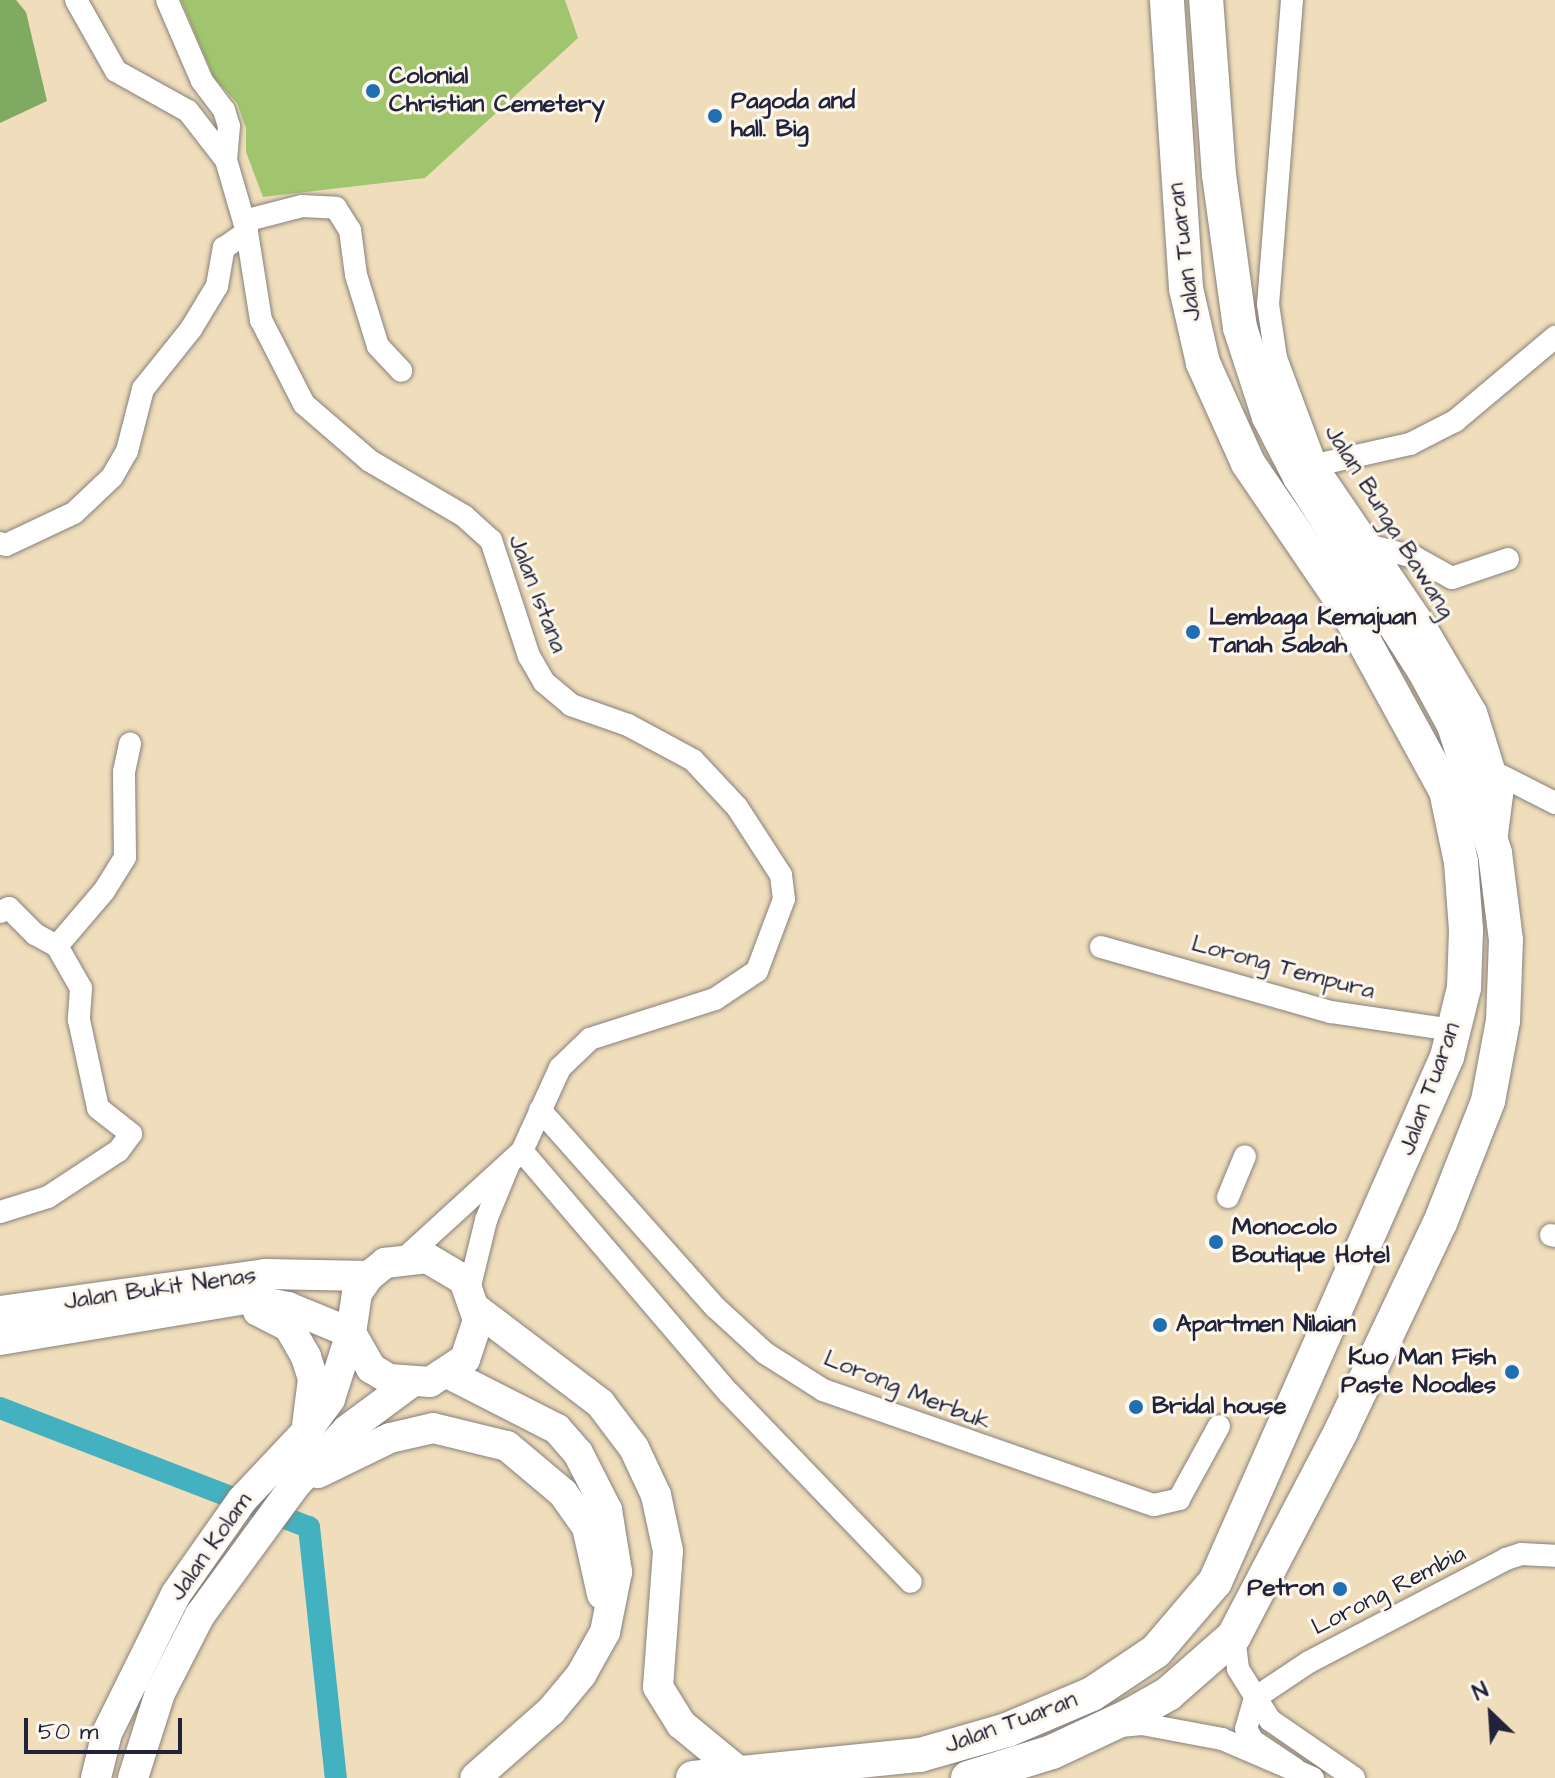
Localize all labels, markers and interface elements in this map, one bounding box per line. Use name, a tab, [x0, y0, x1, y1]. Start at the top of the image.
place label: Colonial Christian Cemetery	[389, 63, 605, 119]
marker: Colonial Christian Cemetery	[364, 82, 382, 100]
place label: Pagoda and hall. Big	[731, 88, 855, 144]
marker: Pagoda and hall. Big	[706, 107, 724, 125]
street label: Jalan Tuaran	[1162, 181, 1208, 323]
street label: Jalan Bunga Bawang	[1318, 420, 1460, 624]
street label: Jalan Istana	[501, 531, 573, 657]
place label: Lembaga Kemajuan Tanah Sabah	[1209, 604, 1416, 660]
marker: Lembaga Kemajuan Tanah Sabah	[1184, 623, 1202, 641]
street label: Lorong Tempura	[1188, 930, 1378, 1006]
street label: Jalan Tuaran	[1393, 1019, 1467, 1159]
place label: Monocolo Boutique Hotel	[1232, 1214, 1390, 1270]
marker: Monocolo Boutique Hotel	[1207, 1233, 1225, 1251]
street label: Jalan Bukit Nenas	[62, 1261, 258, 1317]
place label: Apartmen Nilaian	[1176, 1311, 1356, 1339]
marker: Apartmen Nilaian	[1151, 1316, 1169, 1334]
street label: Lorong Merbuk	[819, 1344, 995, 1438]
place label: Kuo Man Fish Paste Noodles	[1341, 1344, 1496, 1400]
marker: Kuo Man Fish Paste Noodles	[1503, 1363, 1521, 1381]
place label: Bridal house	[1152, 1393, 1286, 1421]
marker: Bridal house	[1127, 1398, 1145, 1416]
street label: Jalan Kolam	[163, 1487, 259, 1607]
street label: Lorong Rembia	[1307, 1540, 1471, 1642]
place label: Petron	[1247, 1575, 1324, 1603]
marker: Petron	[1331, 1580, 1349, 1598]
north arrow	[1451, 1674, 1531, 1754]
text: N	[1468, 1675, 1493, 1709]
street label: Jalan Tuaran	[941, 1686, 1081, 1760]
scale bar	[28, 1702, 186, 1752]
text: 50 m	[38, 1715, 98, 1749]

